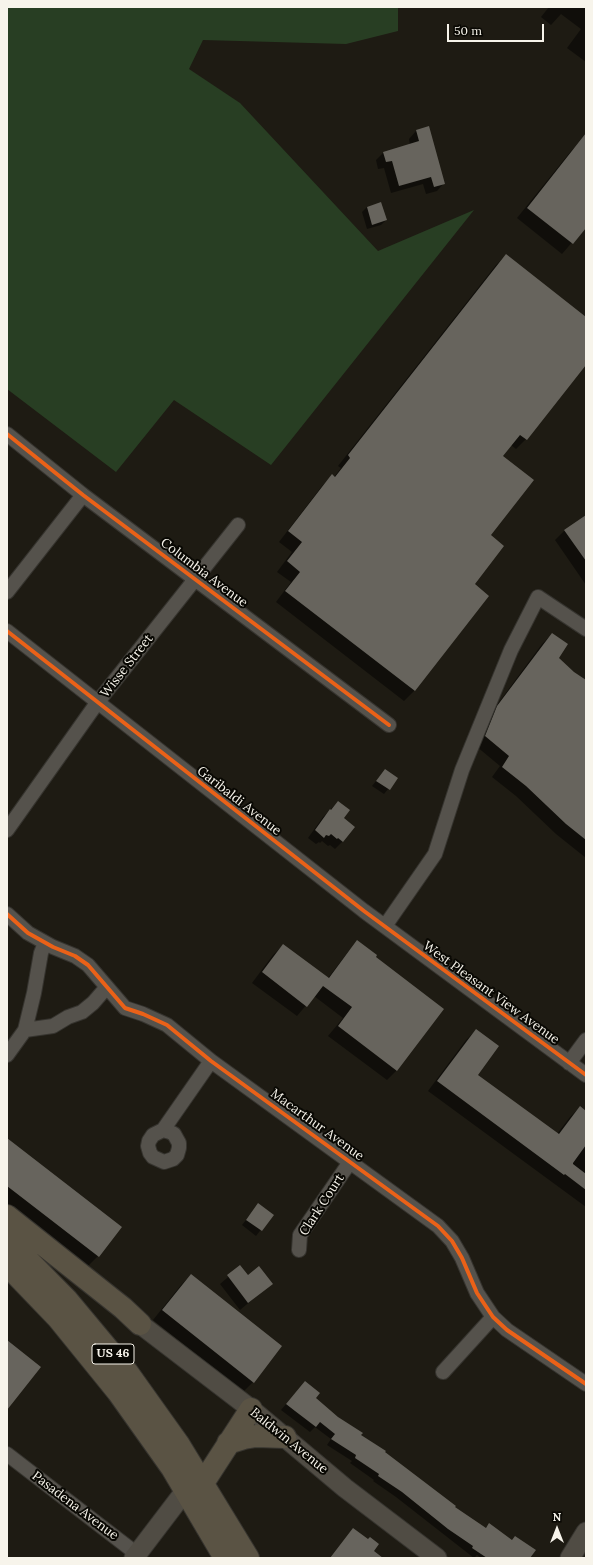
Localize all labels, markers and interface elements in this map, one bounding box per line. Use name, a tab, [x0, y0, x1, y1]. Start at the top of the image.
scale bar	[449, 16, 546, 42]
text: 50 m	[454, 23, 482, 38]
street label: Columbia Avenue	[157, 535, 251, 611]
street label: Wisse Street	[98, 631, 156, 701]
street label: Garibaldi Avenue	[194, 763, 284, 839]
street label: West Pleasant View Avenue	[420, 938, 562, 1048]
street label: Macarthur Avenue	[267, 1086, 367, 1164]
street label: Clark Court	[296, 1171, 348, 1239]
road number: US 46	[92, 1344, 134, 1364]
street label: Baldwin Avenue	[247, 1405, 331, 1477]
street label: Pasadena Avenue	[29, 1468, 121, 1544]
north arrow	[537, 1509, 577, 1549]
text: N	[553, 1510, 561, 1524]

